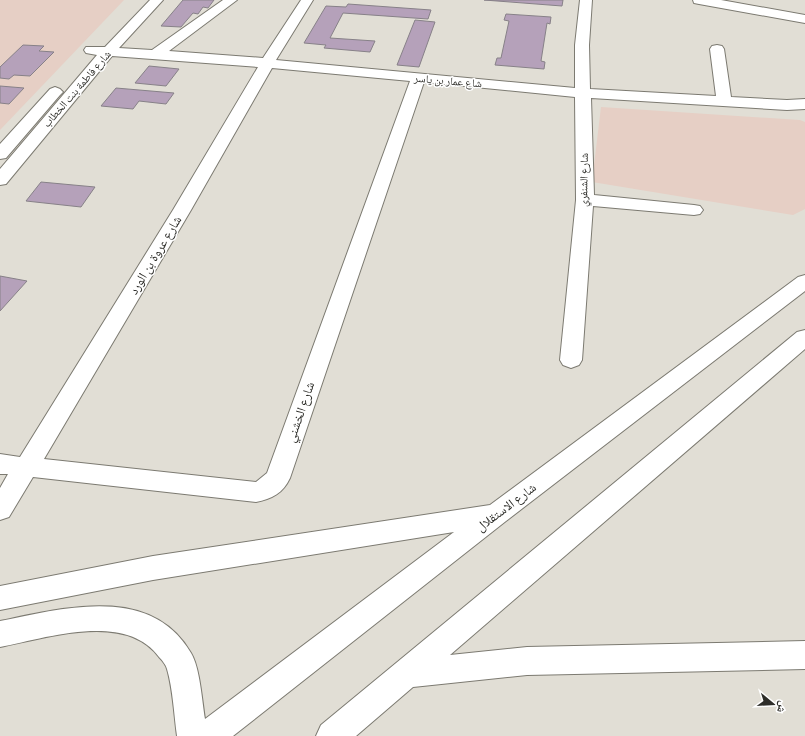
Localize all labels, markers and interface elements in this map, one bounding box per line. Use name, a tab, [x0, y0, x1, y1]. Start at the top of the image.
street label: شارع فاطمة بنت الخطاب	[40, 48, 114, 130]
street label: شاع عمار بن ياسر	[413, 71, 482, 90]
street label: شارع الشنفري	[577, 153, 593, 207]
street label: شارع عروة بن الورد	[126, 213, 186, 298]
street label: شارع الخشني	[283, 380, 320, 445]
street label: شارع الاستقلال	[473, 480, 540, 536]
north arrow	[753, 684, 793, 724]
text: ش	[773, 699, 790, 715]

